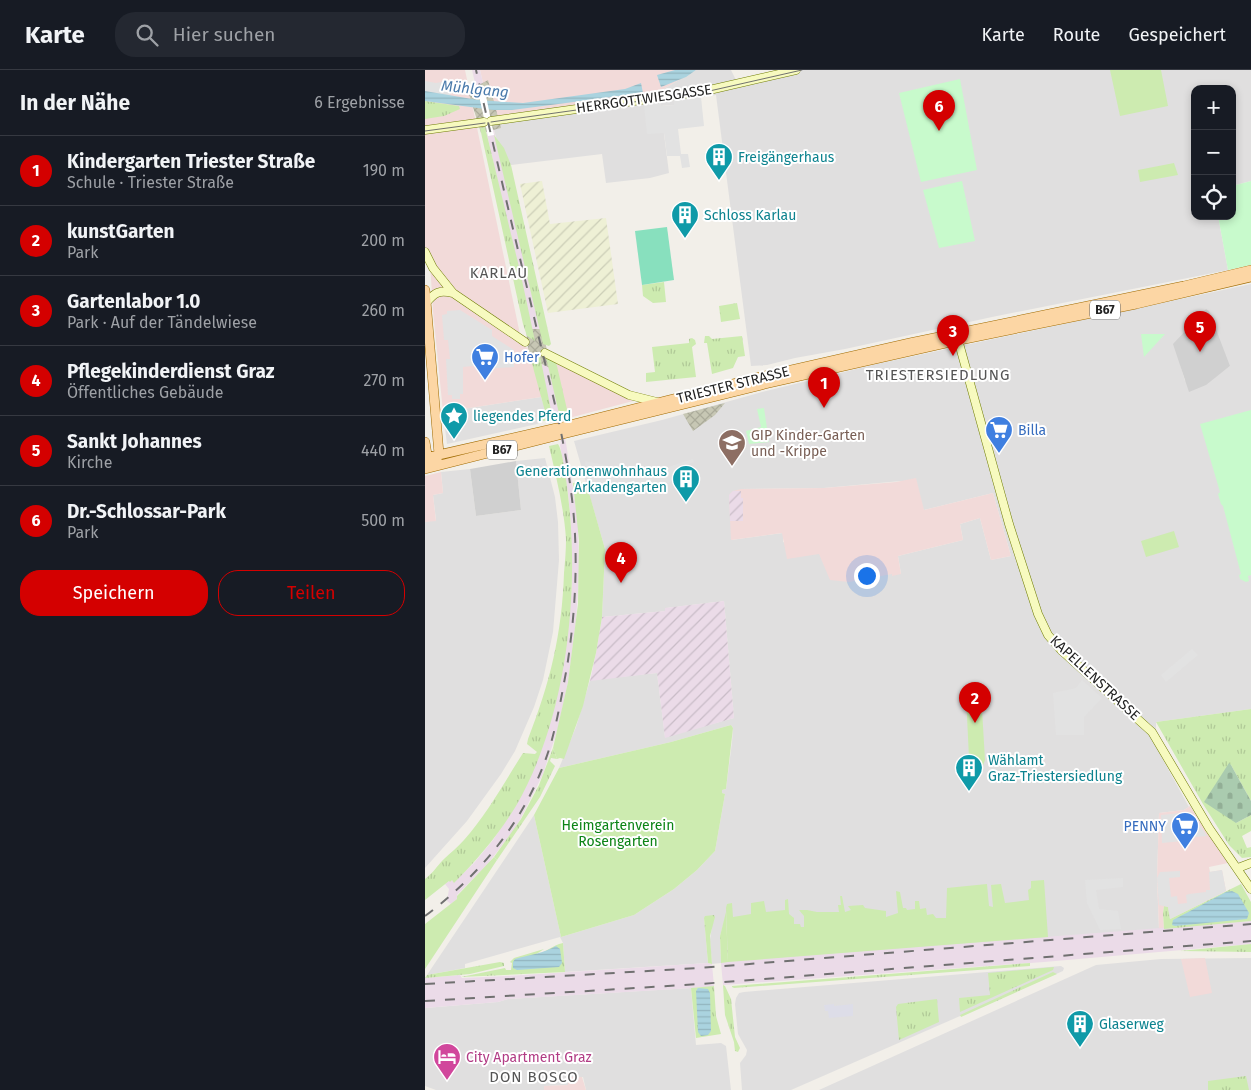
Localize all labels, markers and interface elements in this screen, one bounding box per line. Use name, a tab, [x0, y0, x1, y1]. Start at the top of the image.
search box	[115, 12, 465, 57]
text: Karte	[25, 21, 85, 49]
icon: search	[133, 21, 161, 49]
text: Hier suchen	[173, 23, 275, 46]
text: Karte	[982, 24, 1025, 46]
text: Route	[1053, 24, 1100, 46]
text: Gespeichert	[1128, 24, 1226, 46]
water label: Mühlgang	[440, 77, 510, 101]
street label: HERRGOTTWIESGASSE	[575, 81, 713, 117]
map controls	[1191, 85, 1236, 220]
button: +	[1191, 85, 1236, 130]
text: In der Nähe	[20, 90, 130, 116]
pin: 6	[923, 90, 955, 131]
text: 6 Ergebnisse	[314, 93, 405, 112]
button: −	[1191, 130, 1236, 175]
building icon: Freigängerhaus	[704, 142, 734, 181]
place label: Freigängerhaus	[738, 149, 835, 166]
text: Kindergarten Triester Straße	[67, 150, 315, 173]
text: 1	[32, 161, 40, 180]
text: 190 m	[363, 161, 405, 180]
text: Schule · Triester Straße	[67, 173, 234, 192]
button: locate	[1191, 175, 1236, 220]
building icon: Schloss Karlau	[670, 200, 700, 239]
place label: Schloss Karlau	[704, 207, 796, 224]
text: kunstGarten	[67, 220, 174, 243]
text: 2	[32, 231, 40, 250]
text: 200 m	[361, 231, 405, 250]
text: Park	[67, 243, 99, 262]
district label: KARLAU	[470, 264, 528, 282]
text: Gartenlabor 1.0	[67, 290, 200, 313]
road number: B67	[1090, 300, 1120, 320]
text: 3	[32, 301, 40, 320]
text: 260 m	[362, 301, 405, 320]
pin: 5	[1184, 311, 1216, 352]
text: Park · Auf der Tändelwiese	[67, 313, 257, 332]
pin: 3	[937, 315, 969, 356]
supermarket icon: Hofer	[470, 342, 500, 381]
place label: Hofer	[504, 349, 540, 366]
text: Pflegekinderdienst Graz	[67, 360, 275, 383]
street label: TRIESTER STRASSE	[675, 363, 791, 407]
district label: TRIESTERSIEDLUNG	[866, 366, 1010, 384]
pin: 1	[808, 367, 840, 408]
text: 4	[31, 371, 41, 390]
text: 270 m	[363, 371, 405, 390]
text: Öffentliches Gebäude	[67, 383, 223, 402]
place icon: liegendes Pferd	[439, 401, 469, 440]
place label: liegendes Pferd	[473, 408, 571, 425]
supermarket icon: Billa	[984, 415, 1014, 454]
place label: Billa	[1018, 422, 1046, 439]
place label: GIP Kinder-Garten und -Krippe	[751, 427, 865, 460]
school or university icon: GIP Kinder-Garten und -Krippe	[717, 428, 747, 467]
text: Sankt Johannes	[67, 430, 202, 453]
road number: B67	[487, 440, 517, 460]
text: 5	[32, 441, 40, 460]
text: 440 m	[361, 441, 405, 460]
text: Kirche	[67, 453, 112, 472]
place label: Generationenwohnhaus Arkadengarten	[516, 463, 667, 496]
building icon: Generationenwohnhaus Arkadengarten	[671, 464, 701, 503]
text: Dr.-Schlossar-Park	[67, 500, 226, 523]
text: 6	[31, 511, 41, 530]
text: 500 m	[361, 511, 405, 530]
text: Park	[67, 523, 99, 542]
pin: 4	[605, 542, 637, 583]
your location	[854, 563, 880, 589]
button: Speichern	[20, 570, 208, 616]
button: Teilen	[218, 570, 405, 616]
street label: KAPELLENSTRASSE	[1047, 632, 1143, 724]
pin: 2	[959, 682, 991, 723]
place label: Wählamt Graz-Triestersiedlung	[988, 752, 1123, 785]
building icon: Wählamt Graz-Triestersiedlung	[954, 753, 984, 792]
supermarket icon: PENNY	[1170, 811, 1200, 850]
park label: Heimgartenverein Rosengarten	[562, 817, 674, 850]
place label: PENNY	[1124, 818, 1166, 835]
building icon: Glaserweg	[1065, 1009, 1095, 1048]
place label: Glaserweg	[1099, 1016, 1165, 1033]
hotel icon: City Apartment Graz	[432, 1042, 462, 1081]
place label: City Apartment Graz	[466, 1049, 592, 1066]
district label: DON BOSCO	[489, 1068, 579, 1086]

